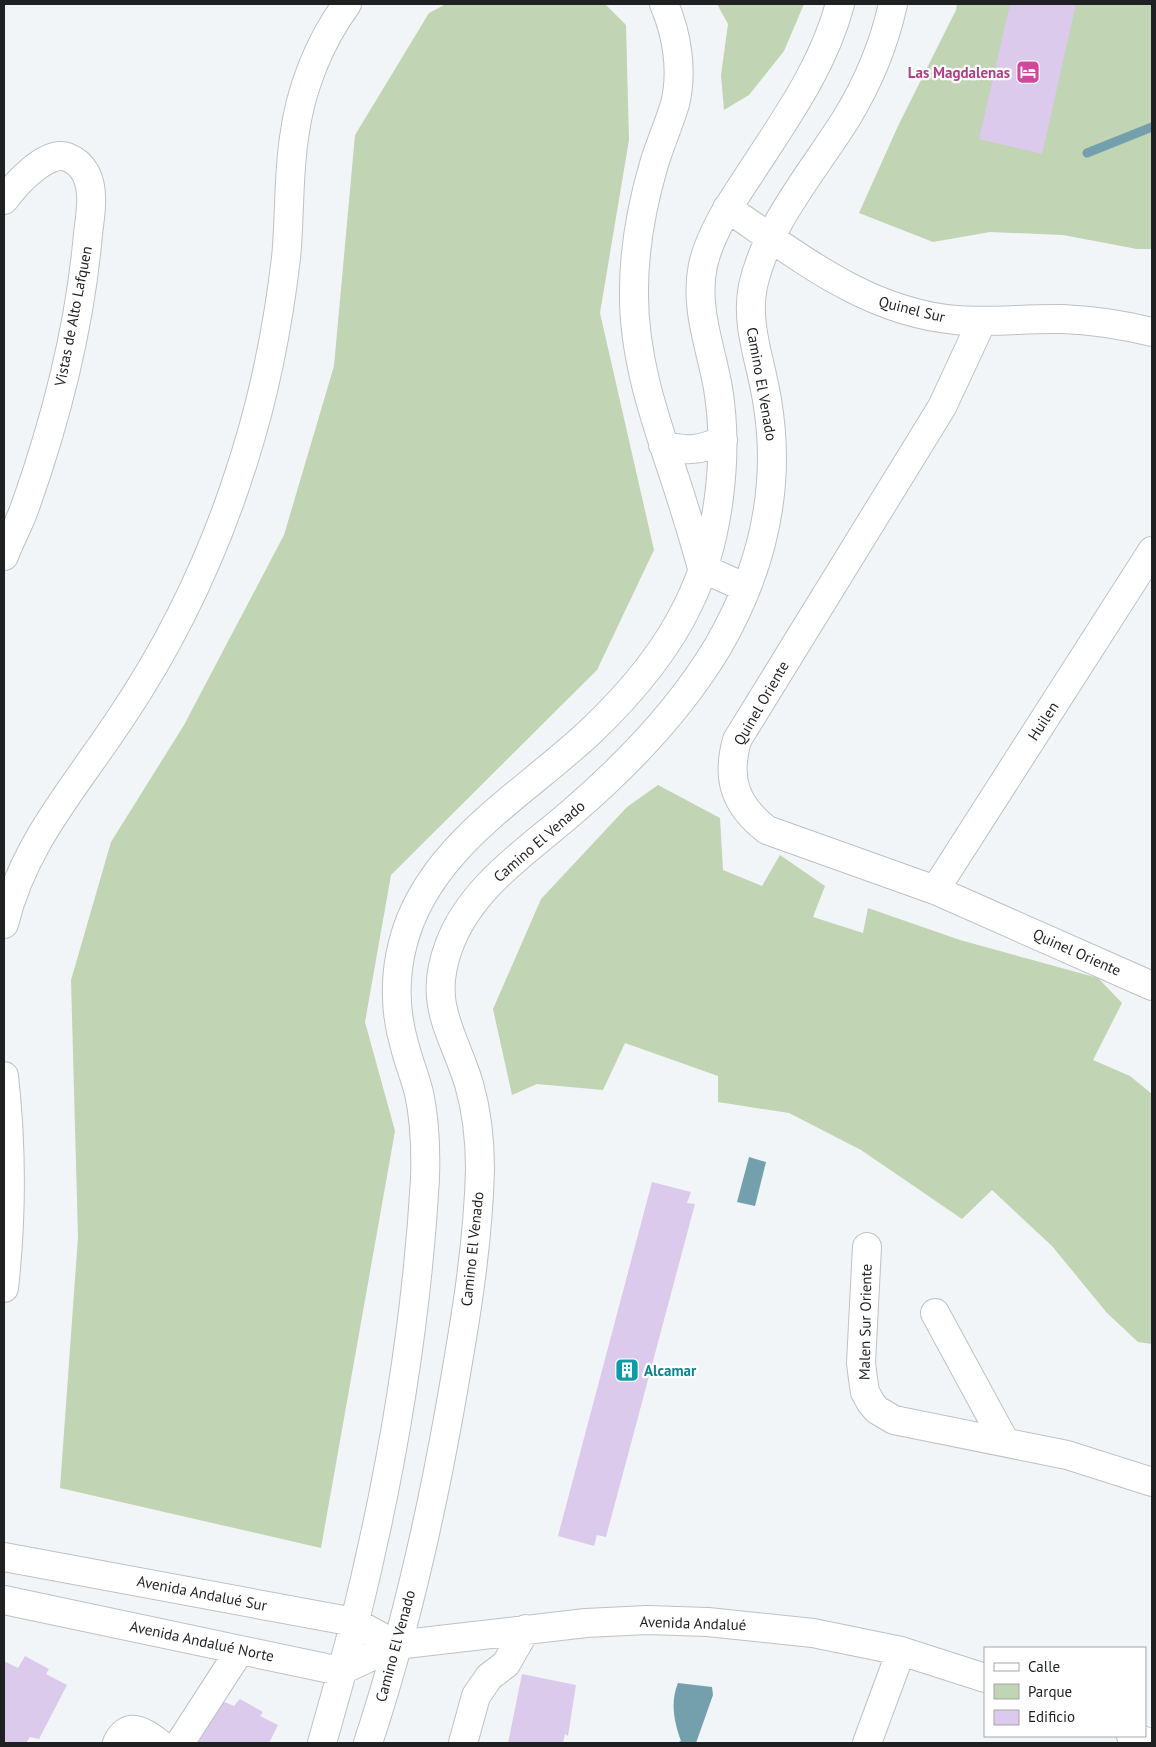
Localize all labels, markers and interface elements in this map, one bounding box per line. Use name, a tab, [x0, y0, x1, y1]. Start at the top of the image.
hotel icon: Las Magdalenas	[1015, 59, 1041, 85]
place label: Las Magdalenas	[908, 63, 1010, 82]
street label: Vistas de Alto Lafquen	[50, 244, 96, 389]
street label: Quinel Sur	[877, 292, 947, 326]
street label: Camino El Venado	[743, 326, 781, 442]
street label: Quinel Oriente	[729, 657, 793, 749]
street label: Huilen	[1023, 698, 1063, 744]
street label: Camino El Venado	[489, 796, 589, 886]
street label: Quinel Oriente	[1030, 924, 1124, 980]
street label: Camino El Venado	[457, 1191, 487, 1307]
street label: Malen Sur Oriente	[854, 1264, 876, 1380]
building icon: Alcamar	[614, 1357, 640, 1383]
place label: Alcamar	[644, 1361, 697, 1380]
street label: Avenida Andalué Sur	[135, 1571, 269, 1615]
street label: Camino El Venado	[371, 1588, 419, 1704]
street label: Avenida Andalué	[639, 1612, 747, 1634]
street label: Avenida Andalué Norte	[128, 1616, 276, 1666]
legend	[984, 1647, 1146, 1737]
text: Calle	[1028, 1657, 1060, 1676]
text: Parque	[1028, 1682, 1072, 1701]
text: Edificio	[1028, 1707, 1075, 1726]

